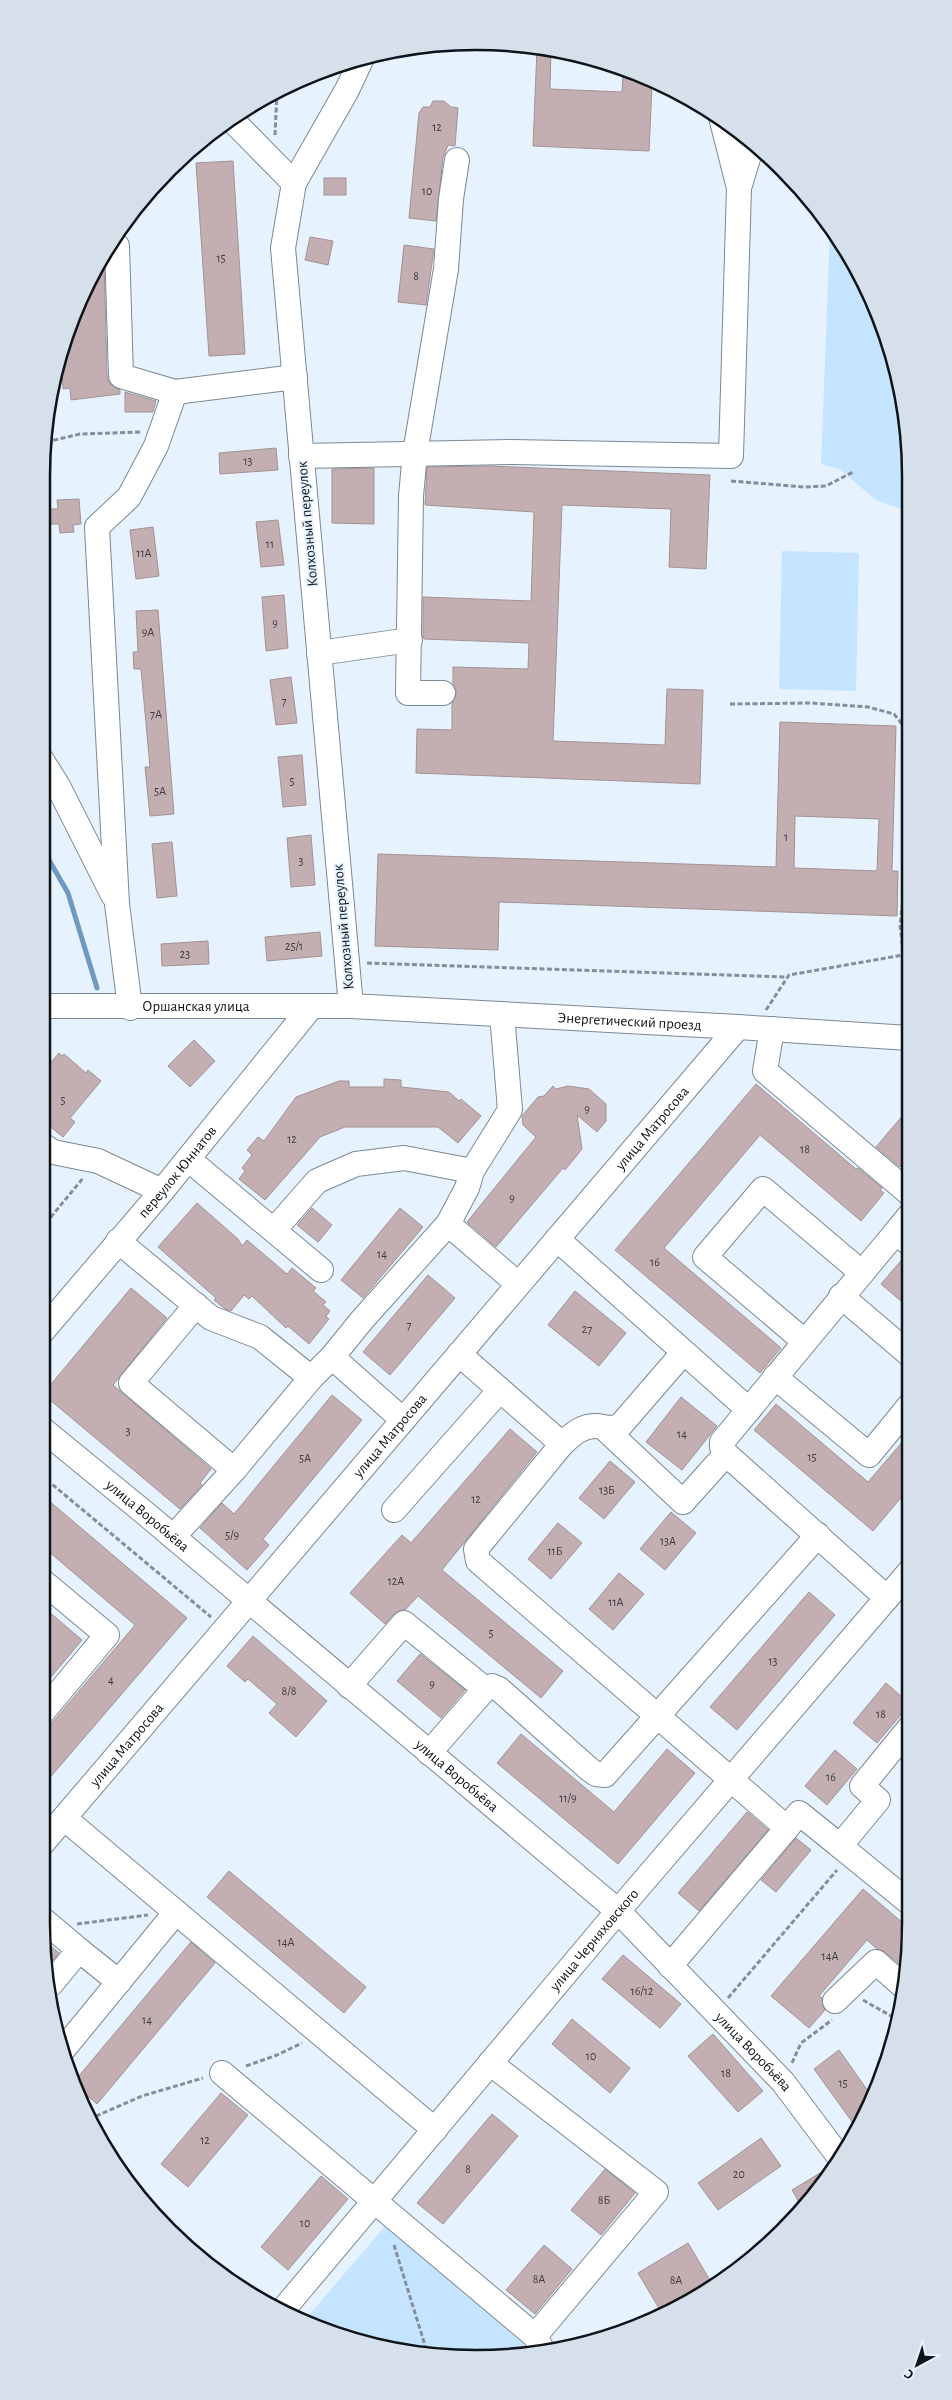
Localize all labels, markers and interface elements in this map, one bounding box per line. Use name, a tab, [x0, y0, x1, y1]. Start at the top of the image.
house number: 12	[432, 121, 442, 133]
house number: 10	[422, 185, 432, 197]
house number: 15	[216, 252, 226, 264]
house number: 8	[413, 270, 419, 282]
house number: 13	[243, 455, 253, 467]
street label: Колхозный переулок	[295, 461, 320, 587]
house number: 11	[266, 538, 274, 550]
house number: 11А	[136, 547, 152, 559]
house number: 9	[272, 617, 278, 629]
house number: 9А	[142, 626, 154, 638]
house number: 7	[281, 695, 287, 707]
house number: 7А	[150, 708, 162, 720]
house number: 5	[289, 775, 295, 787]
house number: 5А	[154, 785, 166, 797]
house number: 1	[784, 831, 788, 843]
house number: 3	[299, 855, 304, 867]
street label: Колхозный переулок	[331, 864, 356, 990]
house number: 25/1	[285, 940, 303, 952]
house number: 23	[180, 948, 190, 960]
street label: Оршанская улица	[142, 999, 250, 1014]
street label: Энергетический проезд	[557, 1010, 702, 1033]
street label: улица Матросова	[612, 1084, 692, 1174]
house number: 5	[60, 1094, 66, 1106]
house number: 9	[584, 1103, 590, 1115]
street label: переулок Юннатов	[136, 1123, 219, 1221]
house number: 12	[287, 1133, 297, 1145]
house number: 18	[800, 1143, 810, 1155]
house number: 9	[509, 1192, 515, 1204]
house number: 14	[377, 1248, 387, 1260]
house number: 16	[650, 1256, 660, 1268]
house number: 7	[406, 1319, 412, 1331]
house number: 27	[582, 1323, 592, 1335]
street label: улица Матросова	[350, 1391, 430, 1481]
house number: 3	[126, 1425, 131, 1437]
house number: 14	[677, 1428, 687, 1440]
house number: 15	[807, 1451, 817, 1463]
house number: 5А	[299, 1452, 311, 1464]
street label: улица Воробьёва	[102, 1477, 192, 1555]
house number: 13Б	[599, 1484, 615, 1496]
house number: 12	[471, 1493, 481, 1505]
house number: 5/9	[225, 1529, 239, 1541]
house number: 13А	[660, 1535, 676, 1547]
house number: 11Б	[547, 1545, 563, 1557]
house number: 12А	[388, 1575, 404, 1587]
house number: 11А	[608, 1596, 624, 1608]
house number: 5	[488, 1627, 494, 1639]
house number: 13	[768, 1655, 778, 1667]
house number: 4	[108, 1674, 114, 1686]
house number: 9	[429, 1678, 435, 1690]
house number: 8/8	[282, 1685, 297, 1697]
street label: улица Матросова	[87, 1700, 167, 1790]
house number: 18	[876, 1708, 886, 1720]
street label: улица Воробьёва	[412, 1736, 501, 1815]
house number: 16	[826, 1771, 836, 1783]
house number: 11/9	[559, 1792, 577, 1804]
street label: улица Черняховского	[547, 1886, 642, 1995]
house number: 14А	[278, 1936, 294, 1948]
house number: 14А	[822, 1950, 838, 1962]
house number: 16/12	[631, 1985, 654, 1997]
street label: улица Воробьёва	[711, 2009, 794, 2094]
house number: 14	[142, 2014, 152, 2026]
house number: 10	[586, 2050, 596, 2062]
house number: 18	[721, 2067, 731, 2079]
house number: 15	[838, 2077, 848, 2089]
house number: 12	[200, 2134, 210, 2146]
house number: 8	[465, 2163, 471, 2175]
house number: 20	[733, 2168, 745, 2180]
house number: 8Б	[598, 2194, 610, 2206]
house number: 10	[300, 2217, 310, 2229]
house number: 8А	[533, 2273, 545, 2285]
house number: 8А	[670, 2274, 682, 2286]
north arrow	[892, 2340, 942, 2390]
text: С	[902, 2366, 917, 2382]

